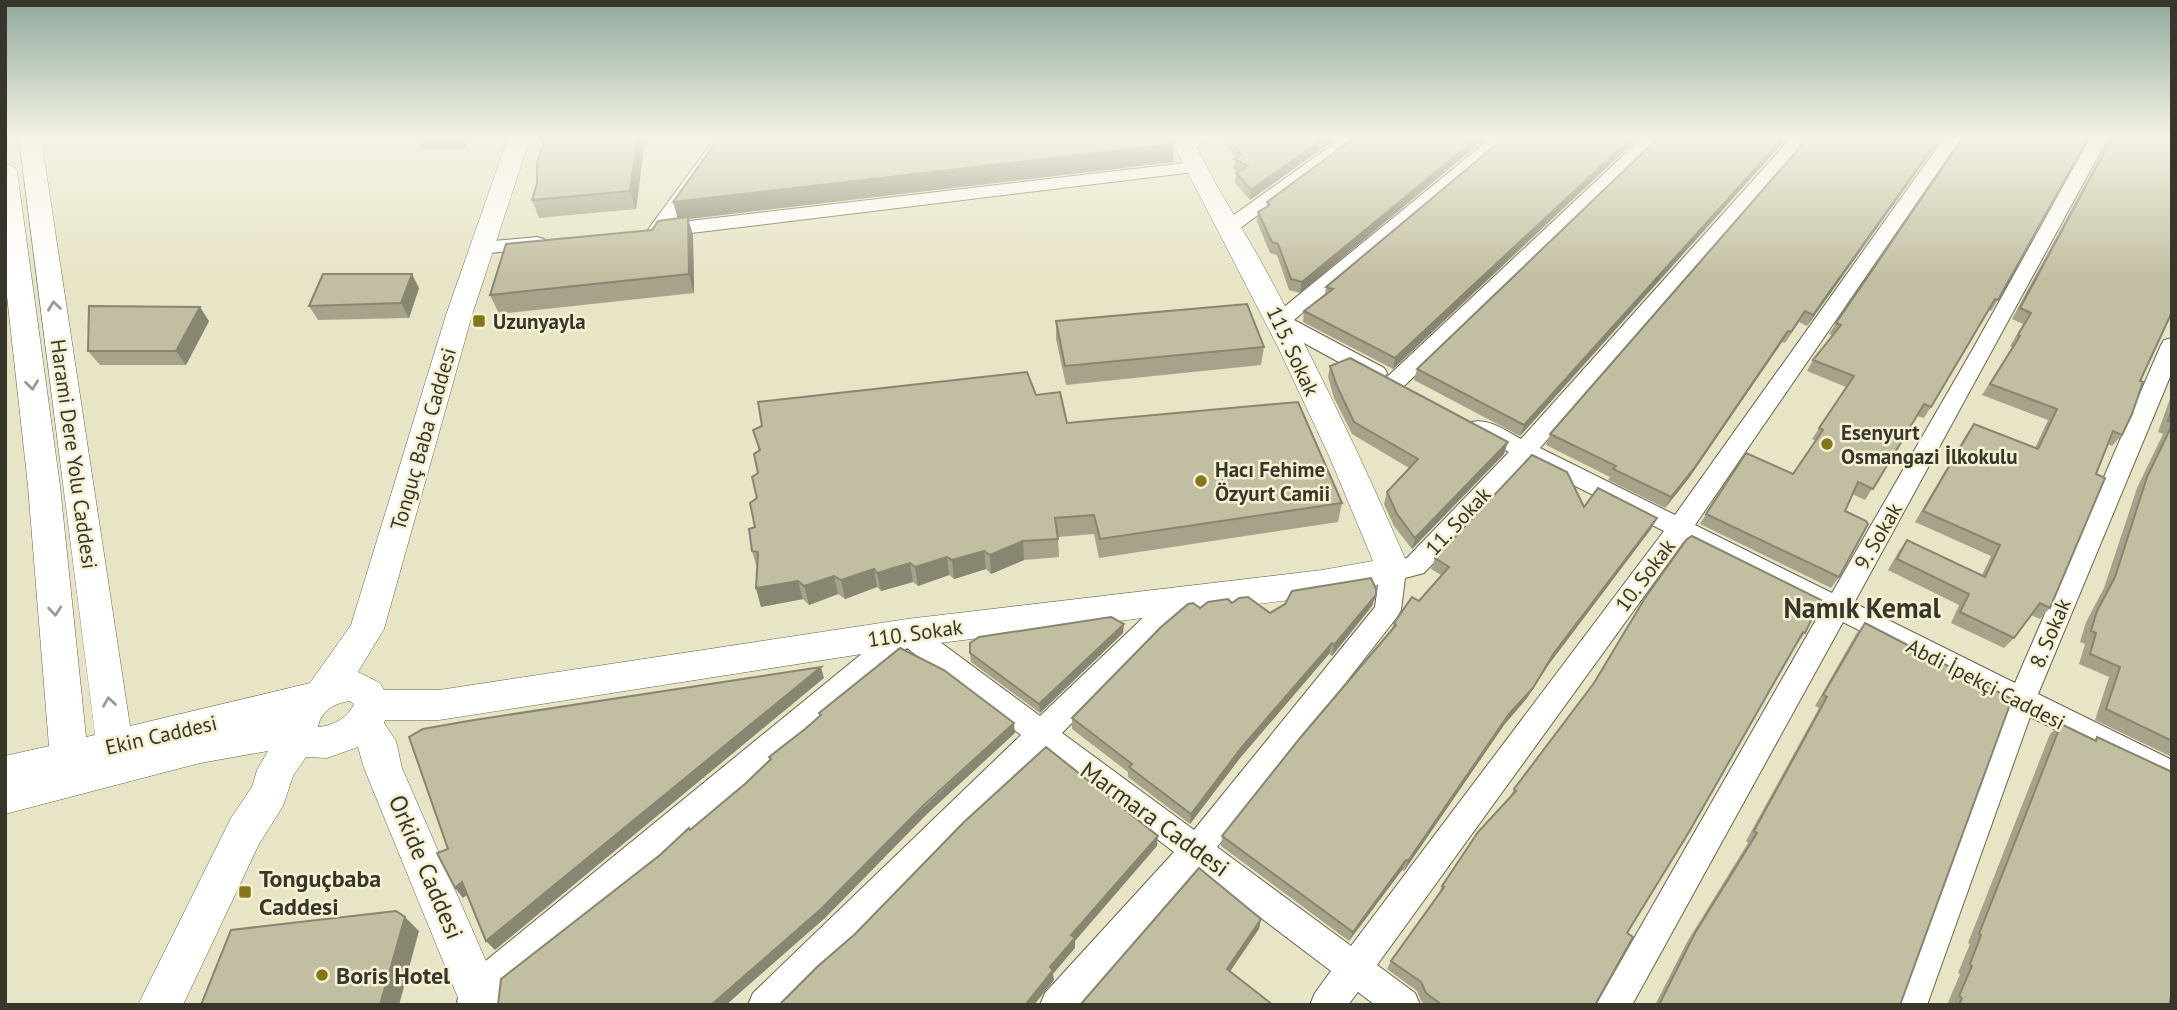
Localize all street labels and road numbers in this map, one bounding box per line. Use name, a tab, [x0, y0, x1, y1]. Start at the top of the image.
street label: 115. Sokak	[1261, 302, 1325, 400]
street label: Harami Dere Yolu Caddesi	[45, 337, 103, 571]
street label: Tonguç Baba Caddesi	[384, 345, 462, 533]
street label: 11. Sokak	[1419, 481, 1497, 561]
street label: 9. Sokak	[1848, 498, 1908, 574]
street label: 10. Sokak	[1609, 533, 1681, 617]
street label: 8. Sokak	[2023, 594, 2077, 672]
street label: 110. Sokak	[866, 613, 964, 653]
street label: Abdi İpekçi Caddesi	[1902, 632, 2070, 736]
street label: Ekin Caddesi	[103, 709, 219, 761]
street label: Marmara Caddesi	[1074, 755, 1236, 883]
street label: Orkide Caddesi	[382, 790, 470, 944]

